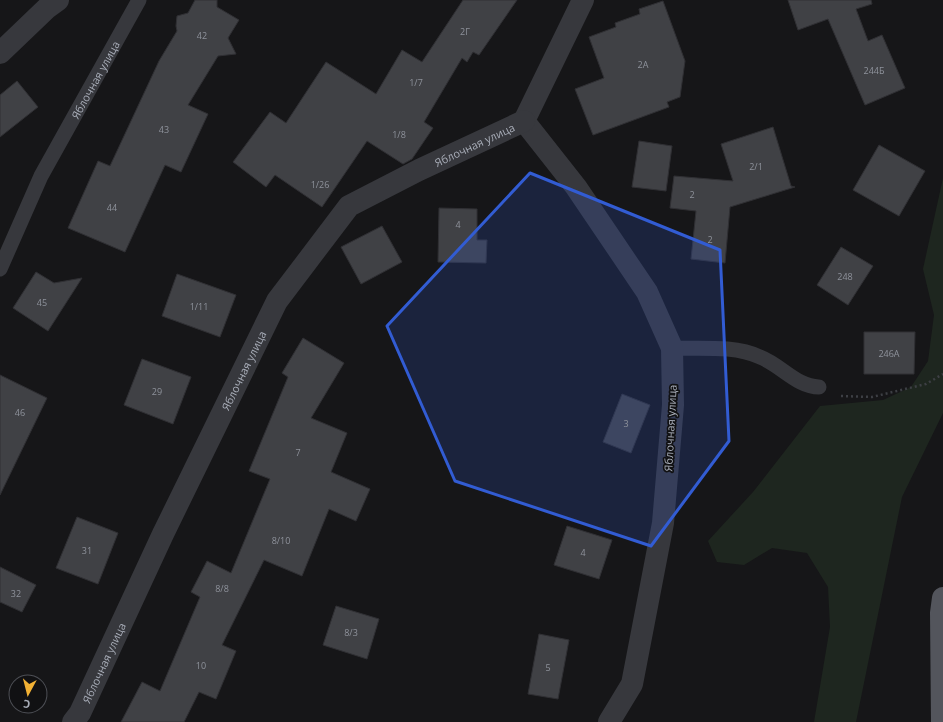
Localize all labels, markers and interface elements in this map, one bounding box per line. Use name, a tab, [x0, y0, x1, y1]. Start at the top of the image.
house number: 2Г	[460, 25, 470, 38]
house number: 42	[197, 29, 207, 42]
street label: Яблочная улица	[67, 38, 122, 121]
house number: 2А	[638, 58, 649, 71]
house number: 244Б	[864, 64, 885, 77]
house number: 1/7	[409, 76, 423, 89]
street label: Яблочная улица	[432, 119, 517, 169]
house number: 43	[159, 123, 169, 136]
house number: 1/8	[392, 128, 406, 141]
house number: 2/1	[749, 160, 763, 173]
house number: 1/26	[311, 178, 329, 191]
house number: 2	[689, 188, 695, 201]
house number: 44	[107, 201, 117, 214]
house number: 4	[455, 218, 461, 231]
house number: 2	[707, 233, 713, 246]
house number: 248	[837, 270, 853, 283]
house number: 45	[37, 296, 47, 309]
house number: 1/11	[190, 300, 208, 313]
street label: Яблочная улица	[217, 328, 269, 413]
house number: 246А	[878, 347, 900, 360]
street label: Яблочная улица	[660, 384, 680, 472]
house number: 29	[152, 385, 162, 398]
house number: 46	[15, 406, 25, 419]
house number: 3	[623, 417, 629, 430]
house number: 7	[295, 446, 301, 459]
house number: 8/10	[272, 534, 290, 547]
house number: 31	[82, 544, 92, 557]
house number: 4	[580, 546, 586, 559]
house number: 8/8	[215, 582, 229, 595]
house number: 32	[11, 587, 21, 600]
street label: Яблочная улица	[78, 620, 128, 705]
house number: 8/3	[344, 626, 358, 639]
house number: 10	[196, 659, 206, 672]
house number: 5	[545, 661, 551, 674]
north arrow	[8, 674, 48, 714]
text: С	[22, 697, 31, 712]

